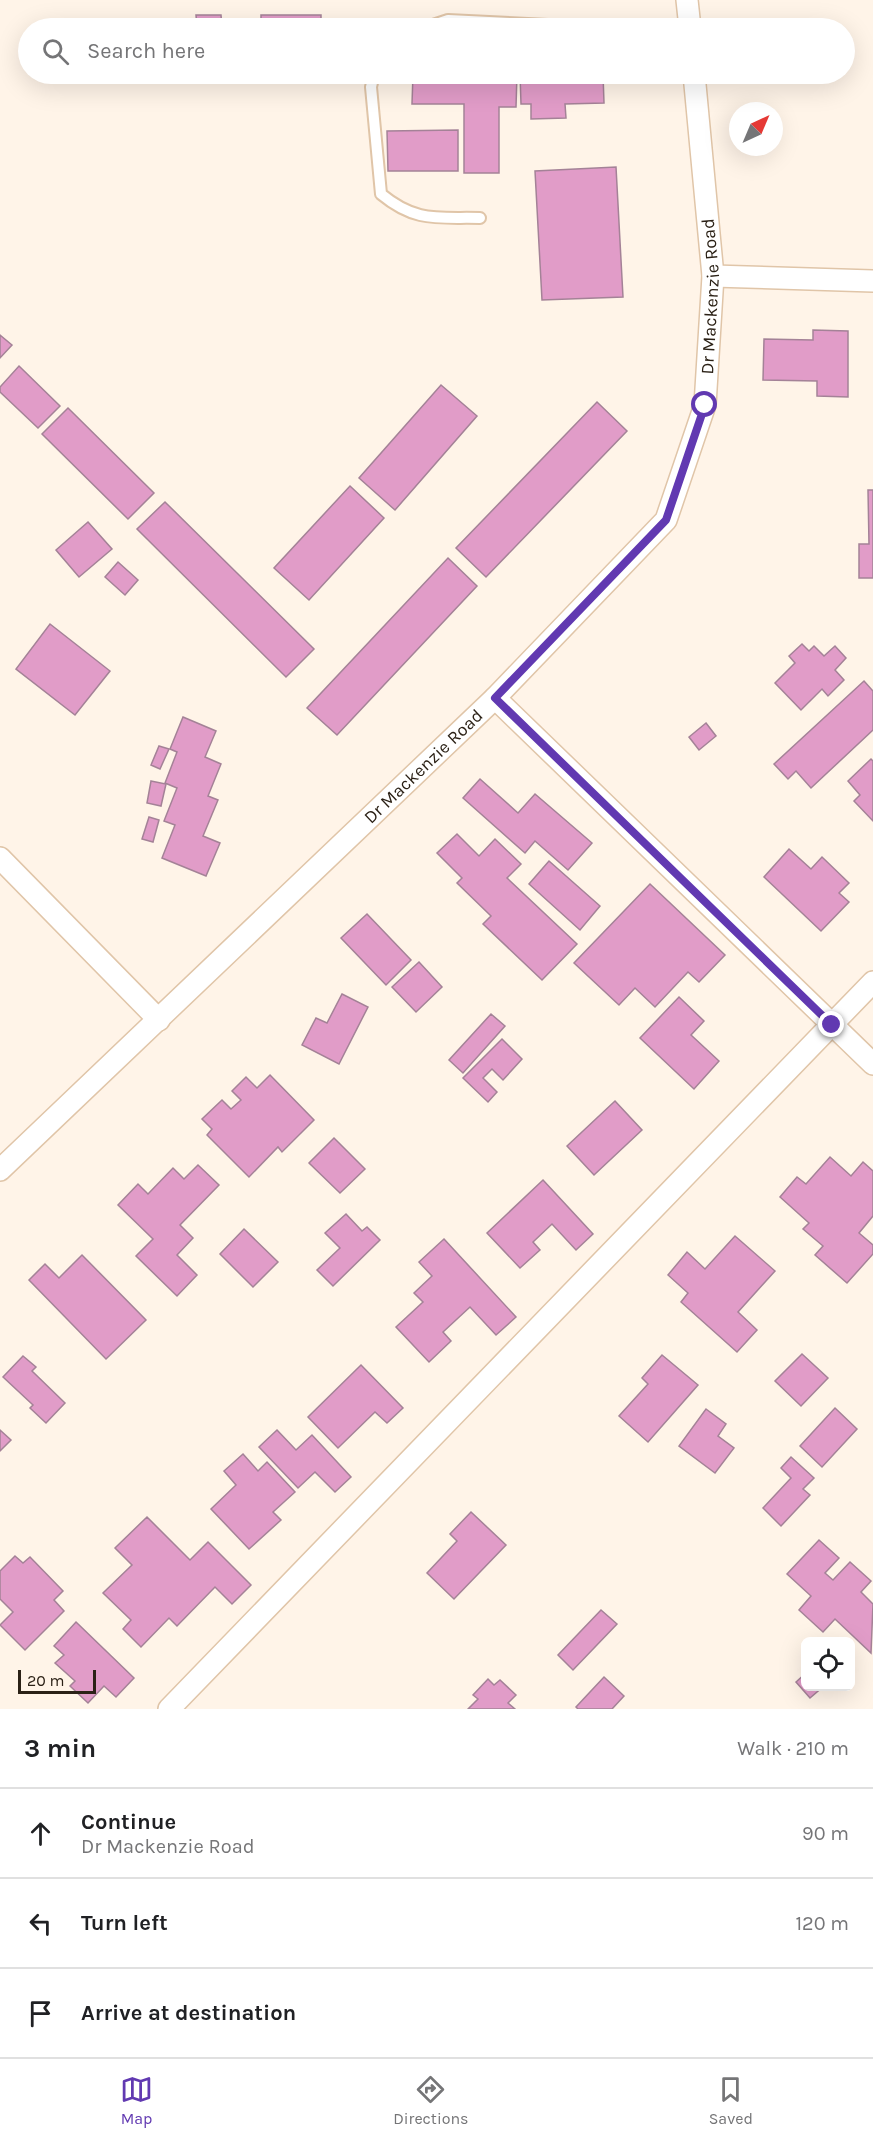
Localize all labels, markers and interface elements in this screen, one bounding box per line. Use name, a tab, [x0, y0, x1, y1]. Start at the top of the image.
search box	[18, 18, 855, 84]
icon: search	[39, 35, 72, 68]
text: Search here	[87, 38, 205, 64]
north arrow	[729, 102, 783, 156]
street label: Dr Mackenzie Road	[696, 218, 724, 375]
route start	[691, 391, 717, 417]
street label: Dr Mackenzie Road	[359, 704, 488, 828]
route end	[818, 1011, 844, 1037]
map controls	[801, 1637, 855, 1691]
button: locate	[801, 1637, 855, 1691]
scale bar	[18, 1667, 96, 1694]
text: 20 m	[27, 1671, 65, 1690]
text: 3 min	[24, 1733, 96, 1764]
text: Walk · 210 m	[737, 1737, 849, 1760]
text: Continue	[81, 1809, 176, 1835]
icon: ahead	[24, 1817, 57, 1850]
text: 90 m	[802, 1822, 849, 1845]
text: Dr Mackenzie Road	[81, 1835, 255, 1858]
icon: left	[24, 1907, 57, 1940]
text: Turn left	[81, 1910, 168, 1936]
text: 120 m	[795, 1912, 849, 1935]
icon: arrive	[24, 1997, 57, 2030]
text: Arrive at destination	[81, 2000, 296, 2026]
tab: Map	[120, 2073, 153, 2128]
tab: Directions	[393, 2073, 468, 2128]
tab: Saved	[709, 2073, 753, 2128]

